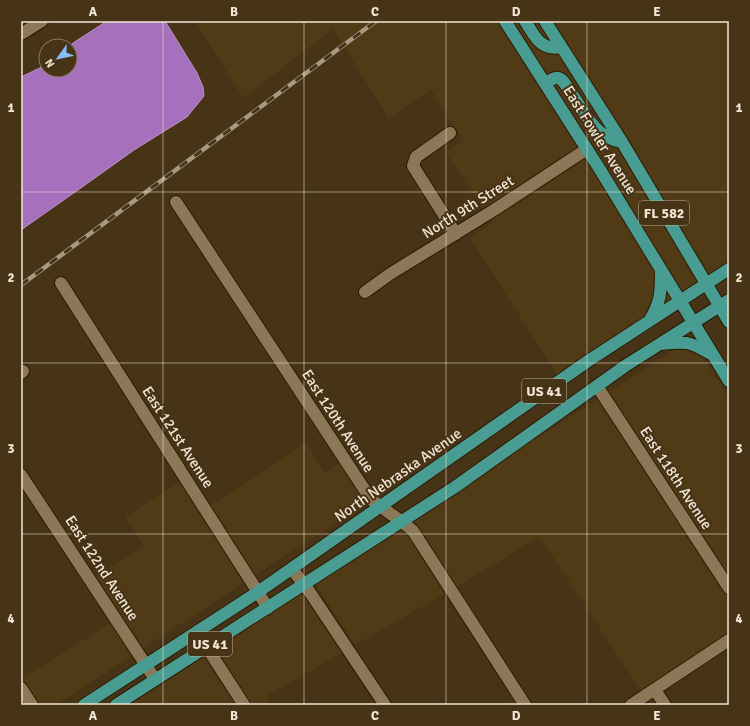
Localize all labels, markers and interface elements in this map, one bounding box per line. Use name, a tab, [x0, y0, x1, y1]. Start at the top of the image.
text: A	[89, 4, 98, 20]
text: B	[230, 4, 238, 20]
text: C	[371, 4, 379, 20]
text: D	[512, 4, 521, 20]
text: E	[653, 4, 661, 20]
north arrow	[38, 38, 78, 78]
text: N	[42, 56, 58, 70]
street label: East Fowler Avenue	[559, 82, 641, 198]
text: 1	[7, 100, 15, 116]
text: 1	[735, 100, 743, 116]
street label: North 9th Street	[419, 172, 517, 242]
road number: FL 582	[639, 201, 689, 225]
text: 2	[7, 270, 15, 286]
text: 2	[735, 270, 743, 286]
street label: East 120th Avenue	[298, 366, 378, 476]
road number: US 41	[522, 379, 566, 403]
street label: East 121st Avenue	[138, 383, 218, 491]
street label: East 118th Avenue	[636, 423, 716, 533]
street label: North Nebraska Avenue	[331, 424, 465, 526]
text: 3	[7, 441, 15, 457]
text: 3	[735, 441, 743, 457]
street label: East 122nd Avenue	[61, 512, 143, 624]
text: 4	[7, 611, 15, 627]
text: 4	[735, 611, 743, 627]
road number: US 41	[188, 632, 232, 656]
text: A	[89, 708, 98, 724]
text: B	[230, 708, 238, 724]
text: C	[371, 708, 379, 724]
text: D	[512, 708, 521, 724]
text: E	[653, 708, 661, 724]

